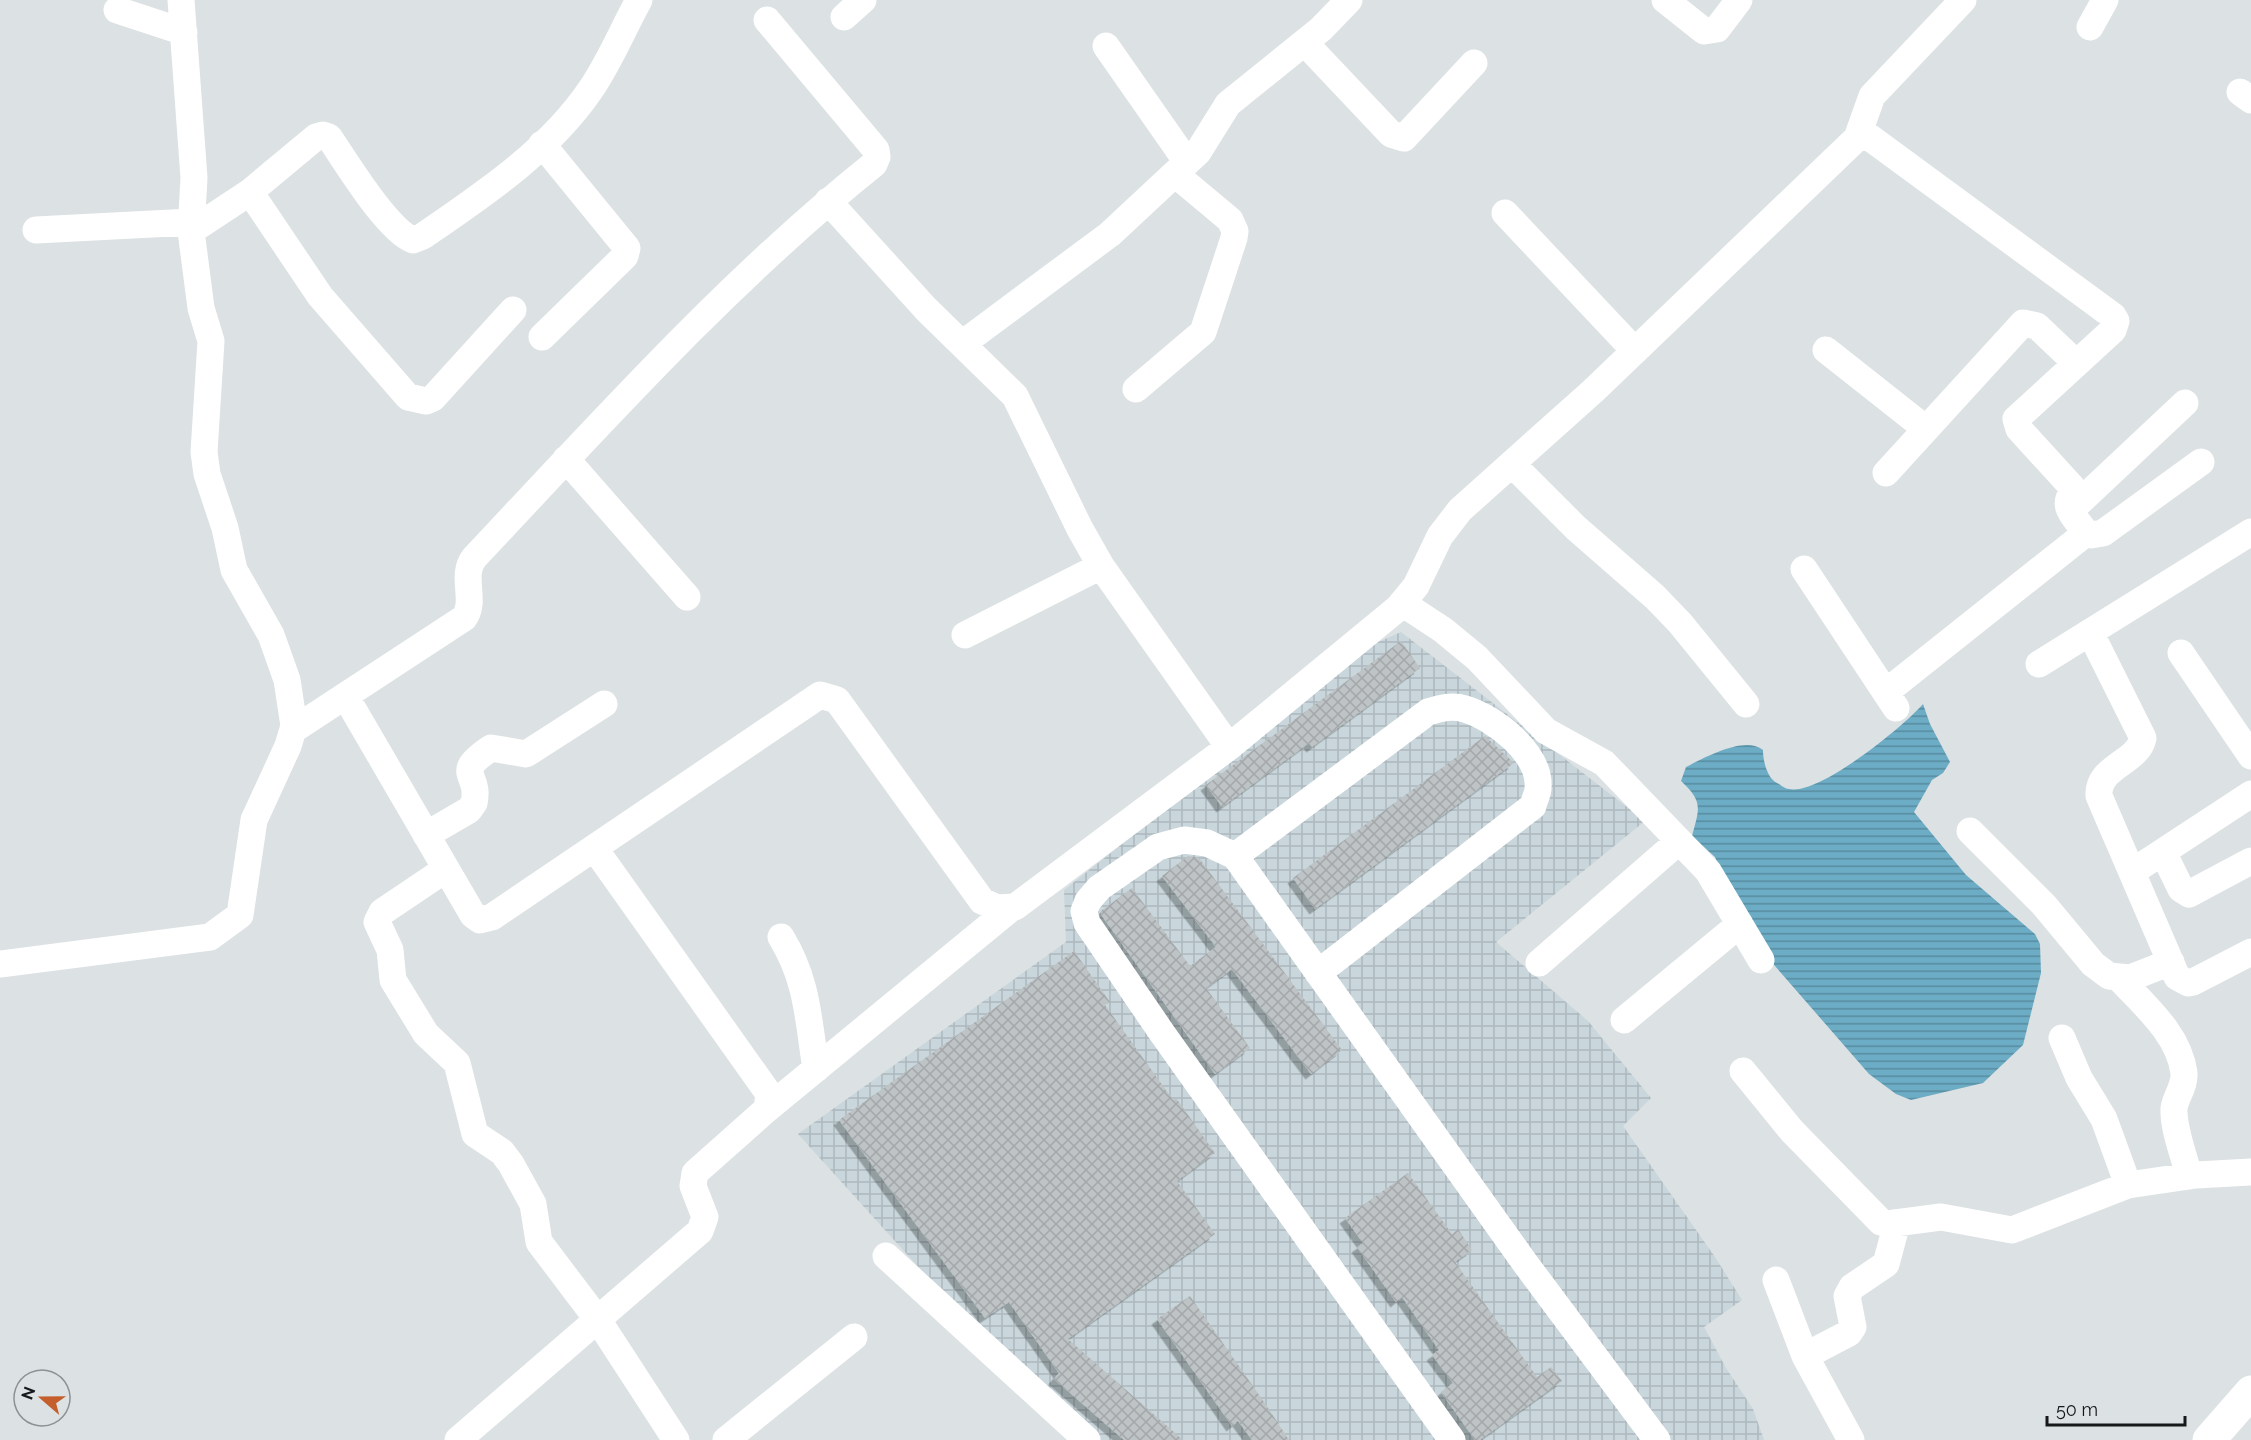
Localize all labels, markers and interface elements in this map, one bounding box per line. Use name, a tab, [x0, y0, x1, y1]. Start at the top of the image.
north arrow	[12, 1368, 72, 1428]
text: N	[17, 1384, 39, 1402]
scale bar	[2047, 1389, 2185, 1427]
text: 50 m	[2056, 1399, 2098, 1420]

